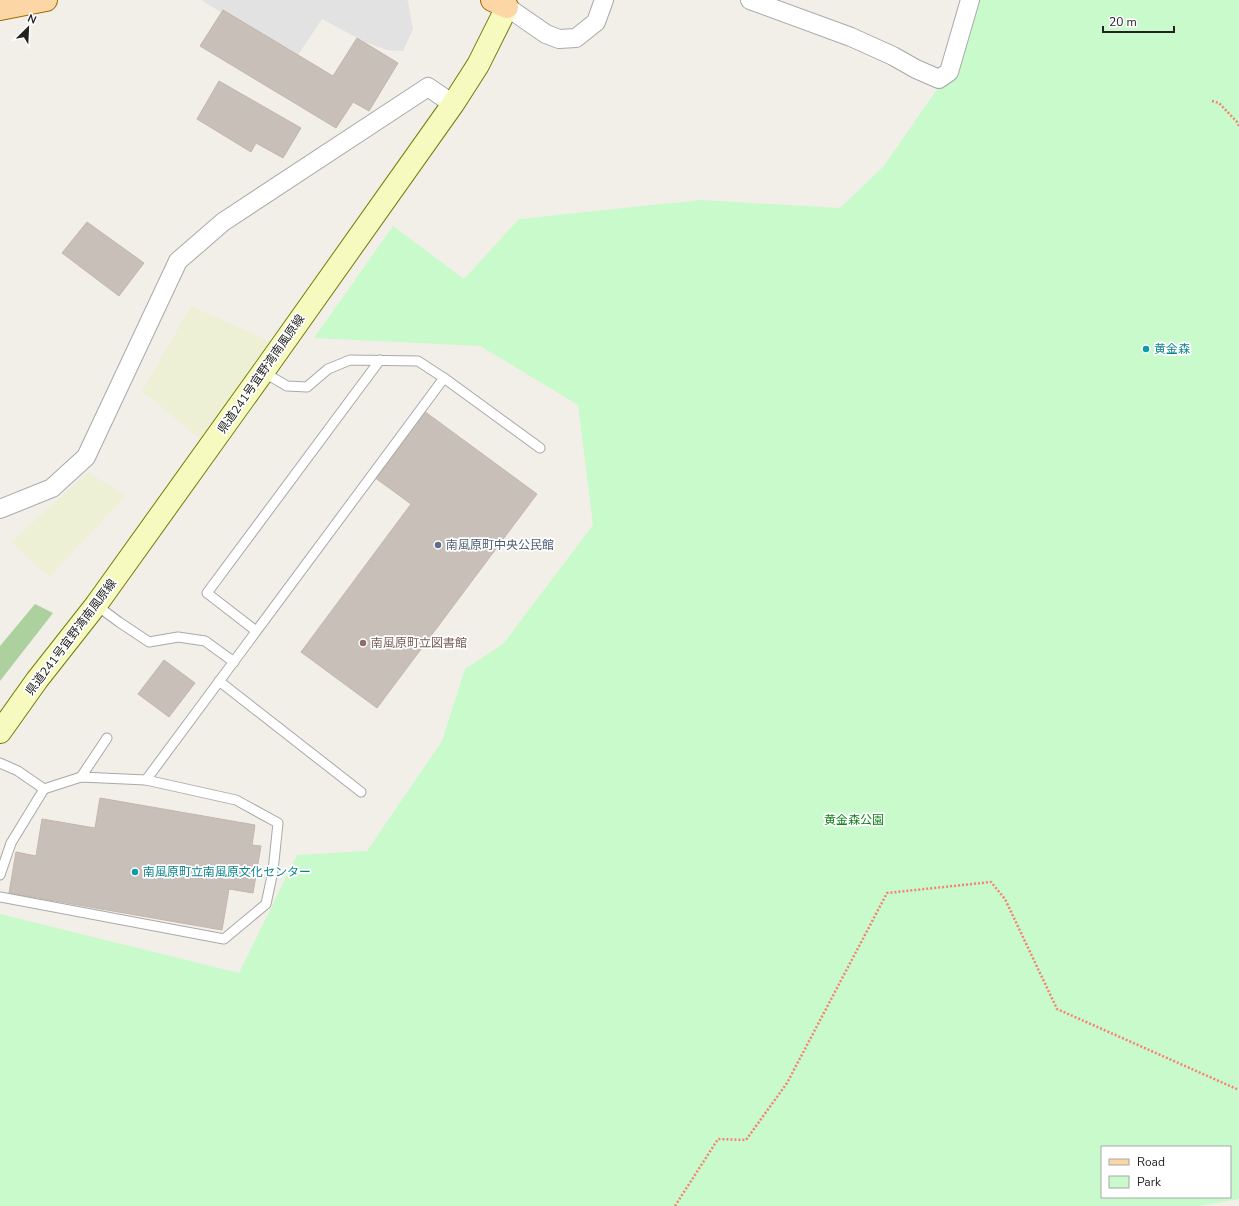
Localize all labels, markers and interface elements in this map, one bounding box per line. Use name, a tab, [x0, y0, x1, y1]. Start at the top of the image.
north arrow	[8, 8, 48, 48]
scale bar	[1103, 8, 1174, 34]
text: N	[25, 11, 39, 28]
text: 20 m	[1109, 14, 1137, 30]
street label: 県道241号宜野湾南風原線	[214, 311, 308, 437]
place label: 黄金森	[1154, 341, 1190, 357]
marker: 黄金森	[1141, 344, 1151, 354]
place label: 南風原町中央公民館	[446, 537, 554, 553]
marker: 南風原町中央公民館	[433, 540, 443, 550]
street label: 県道241号宜野湾南風原線	[22, 576, 120, 698]
place label: 南風原町立図書館	[371, 635, 467, 651]
marker: 南風原町立図書館	[358, 638, 368, 648]
park label: 黄金森公園	[824, 812, 884, 828]
place label: 南風原町立南風原文化センター	[143, 864, 311, 880]
marker: 南風原町立南風原文化センター	[130, 867, 140, 877]
legend	[1101, 1146, 1231, 1198]
text: Road	[1137, 1154, 1165, 1170]
text: Park	[1137, 1174, 1162, 1190]

